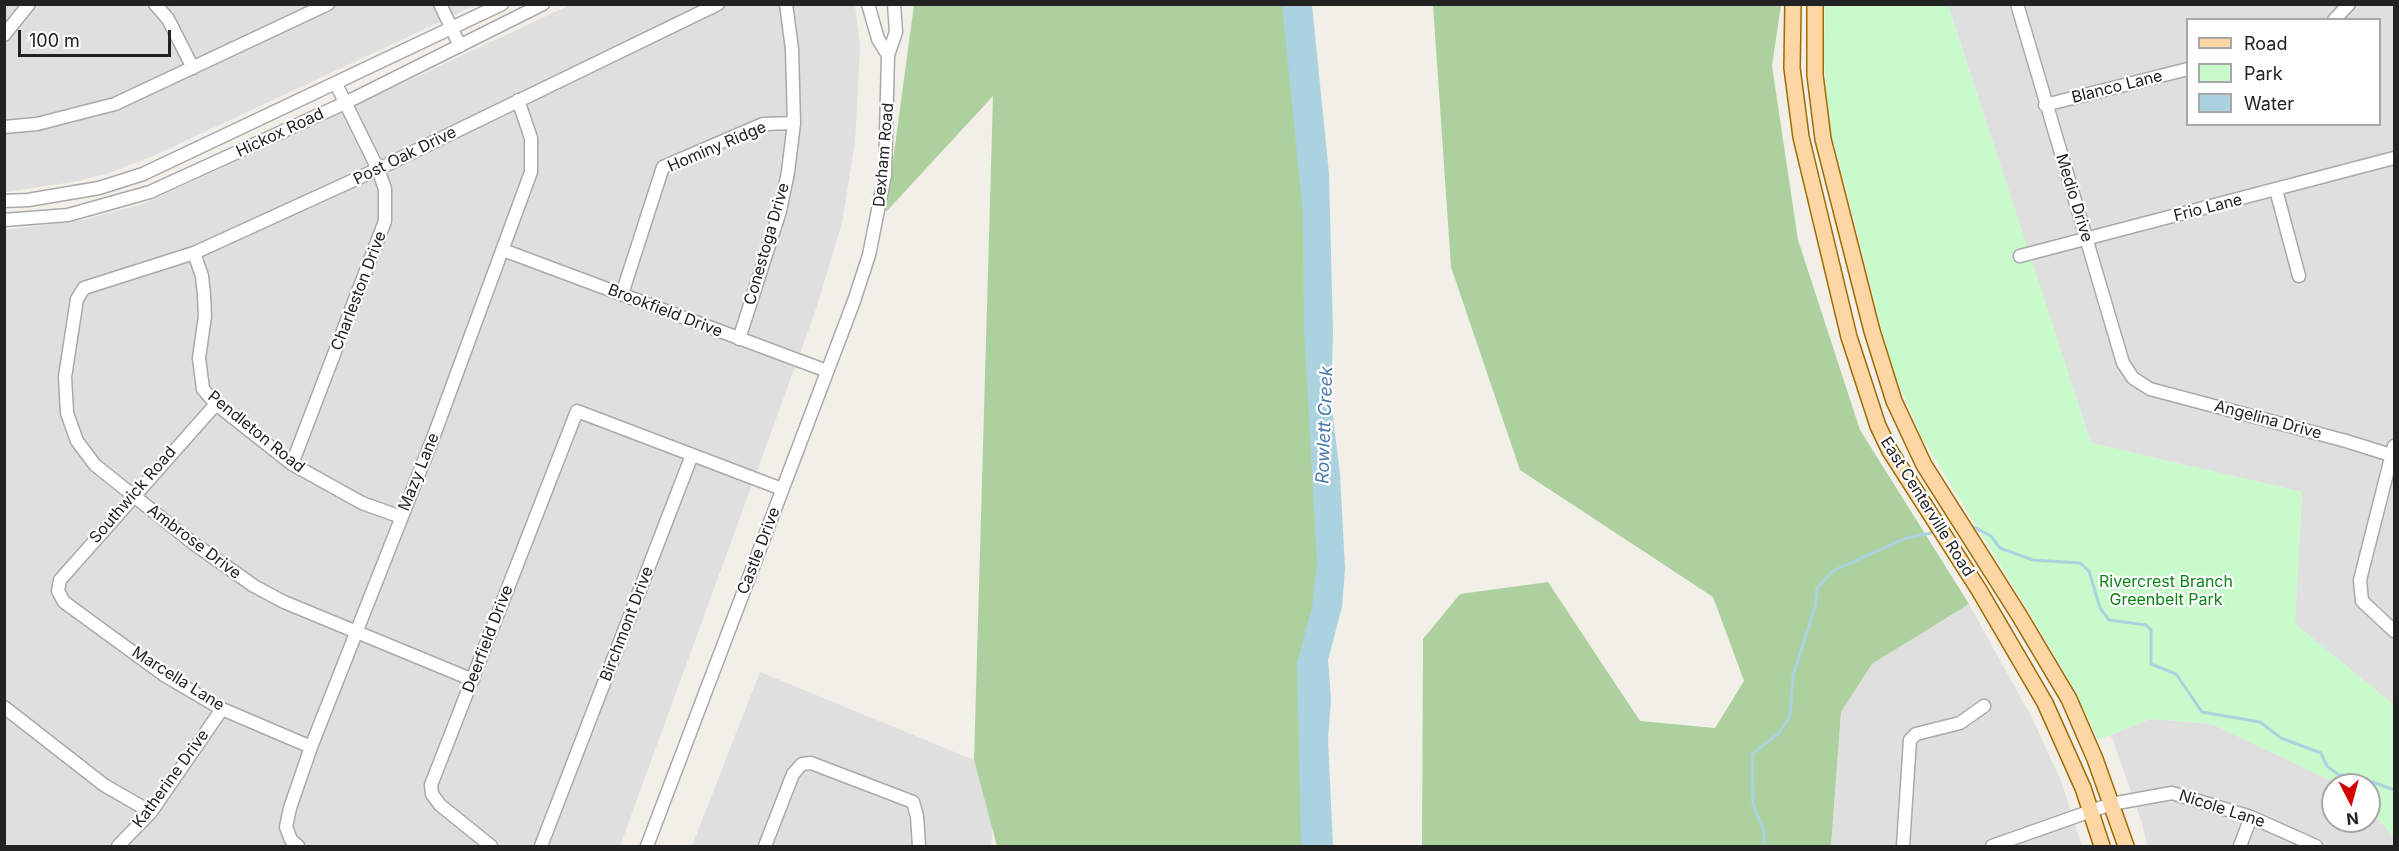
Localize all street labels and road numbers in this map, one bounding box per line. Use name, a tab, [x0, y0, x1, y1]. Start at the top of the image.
street label: Blanco Lane	[2070, 66, 2164, 108]
street label: Dexham Road	[870, 102, 898, 208]
street label: Hickox Road	[233, 104, 327, 162]
street label: Hominy Ridge	[665, 118, 769, 176]
street label: Post Oak Drive	[350, 123, 460, 189]
street label: Medio Drive	[2051, 152, 2097, 244]
street label: Conestoga Drive	[740, 181, 794, 307]
street label: Frio Lane	[2172, 190, 2244, 226]
street label: Charleston Drive	[327, 229, 391, 353]
street label: Brookfield Drive	[605, 280, 725, 342]
street label: Pendleton Road	[204, 387, 308, 477]
street label: Angelina Drive	[2212, 396, 2324, 444]
street label: Mazy Lane	[395, 430, 443, 514]
street label: East Centerville Road	[1876, 434, 1978, 580]
street label: Southwick Road	[86, 443, 180, 547]
street label: Ambrose Drive	[143, 501, 245, 583]
street label: Castle Drive	[734, 505, 784, 597]
street label: Birchmont Drive	[596, 564, 658, 684]
street label: Deerfield Drive	[459, 583, 517, 695]
street label: Marcella Lane	[128, 643, 228, 715]
street label: Katherine Drive	[129, 726, 213, 832]
street label: Nicole Lane	[2177, 786, 2267, 832]

